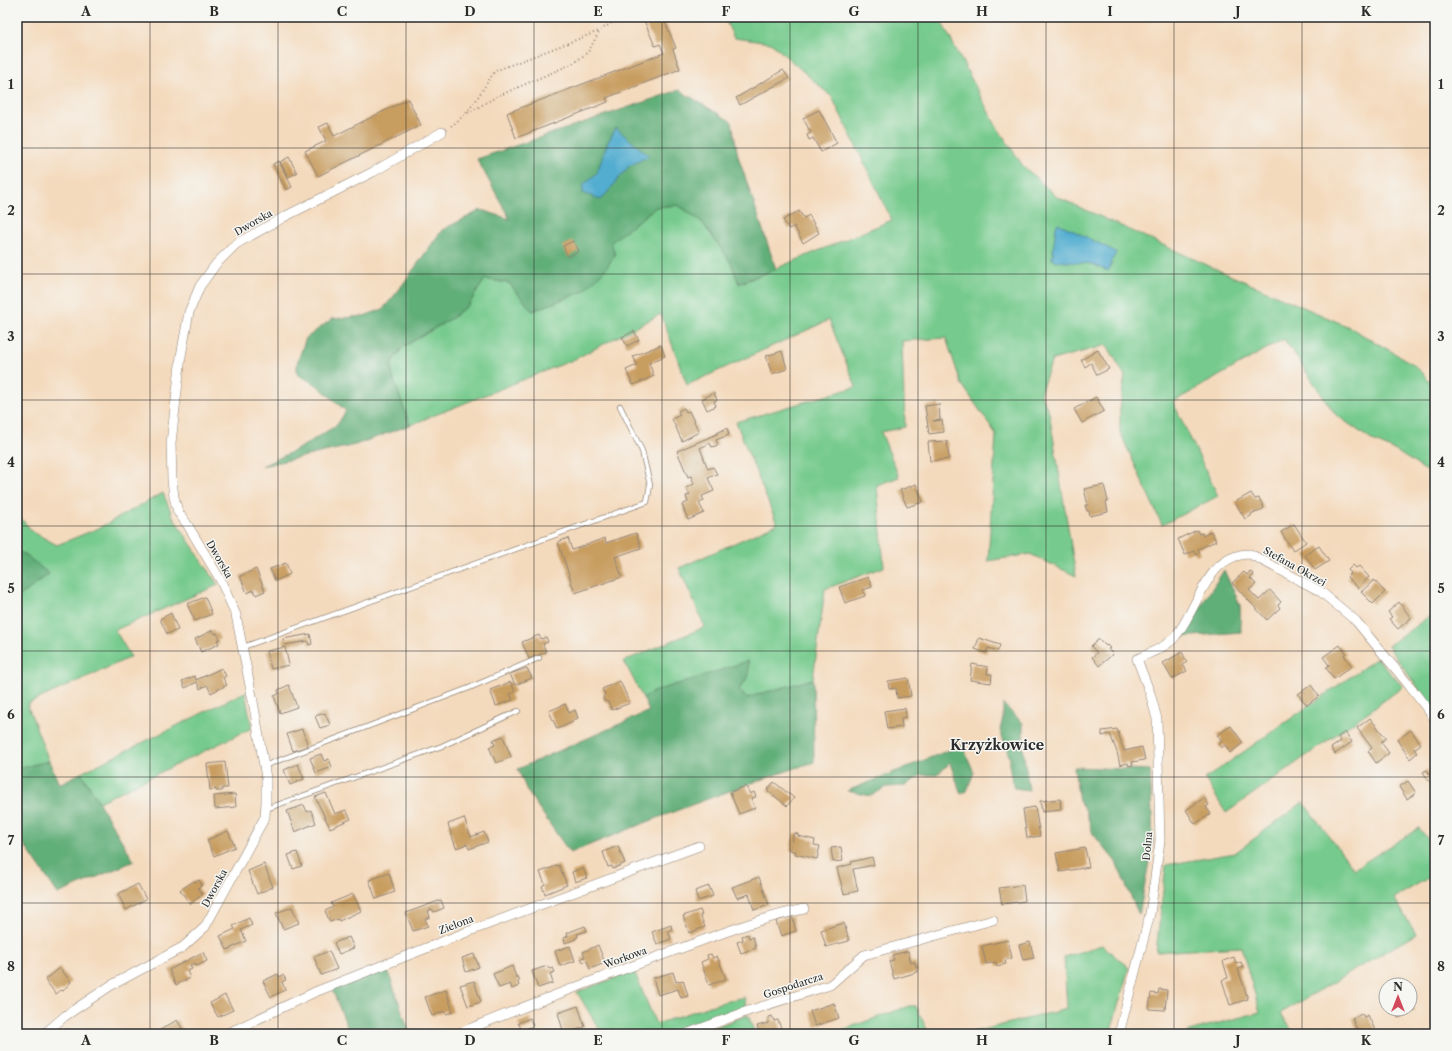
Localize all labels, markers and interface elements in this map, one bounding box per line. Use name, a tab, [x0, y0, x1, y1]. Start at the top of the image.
text: A	[80, 3, 92, 19]
text: B	[209, 3, 219, 19]
text: C	[337, 3, 347, 19]
text: D	[464, 3, 476, 19]
text: E	[593, 3, 603, 19]
text: F	[722, 3, 731, 19]
text: G	[848, 3, 860, 19]
text: H	[976, 3, 988, 19]
text: I	[1107, 3, 1113, 19]
text: J	[1233, 3, 1241, 19]
text: K	[1361, 3, 1372, 19]
text: 1	[8, 76, 14, 92]
text: 1	[1438, 76, 1444, 92]
text: 2	[7, 202, 15, 218]
text: 2	[1437, 202, 1445, 218]
street label: Dworska	[232, 206, 275, 238]
text: 3	[7, 328, 15, 344]
text: 3	[1437, 328, 1445, 344]
text: 4	[7, 454, 15, 470]
text: 4	[1437, 454, 1445, 470]
street label: Dworska	[204, 538, 236, 581]
street label: Stefana Okrzei	[1261, 544, 1329, 589]
text: 5	[7, 580, 15, 596]
text: 5	[1437, 580, 1445, 596]
text: 6	[7, 706, 15, 722]
text: 6	[1437, 706, 1445, 722]
district label: Krzyżkowice	[950, 736, 1044, 754]
street label: Dolna	[1140, 830, 1155, 861]
text: 7	[8, 832, 15, 848]
text: 7	[1438, 832, 1445, 848]
street label: Dworska	[199, 866, 231, 910]
street label: Zielona	[437, 912, 476, 937]
street label: Workowa	[601, 943, 649, 972]
text: 8	[7, 958, 15, 974]
text: 8	[1437, 958, 1445, 974]
street label: Gospodarcza	[762, 969, 825, 1001]
north arrow	[1378, 977, 1418, 1017]
text: N	[1393, 980, 1403, 994]
text: A	[80, 1032, 92, 1048]
text: B	[209, 1032, 219, 1048]
text: C	[337, 1032, 347, 1048]
text: D	[464, 1032, 476, 1048]
text: E	[593, 1032, 603, 1048]
text: F	[722, 1032, 731, 1048]
text: G	[848, 1032, 860, 1048]
text: H	[976, 1032, 988, 1048]
text: I	[1107, 1032, 1113, 1048]
text: J	[1233, 1032, 1241, 1048]
text: K	[1361, 1032, 1372, 1048]

